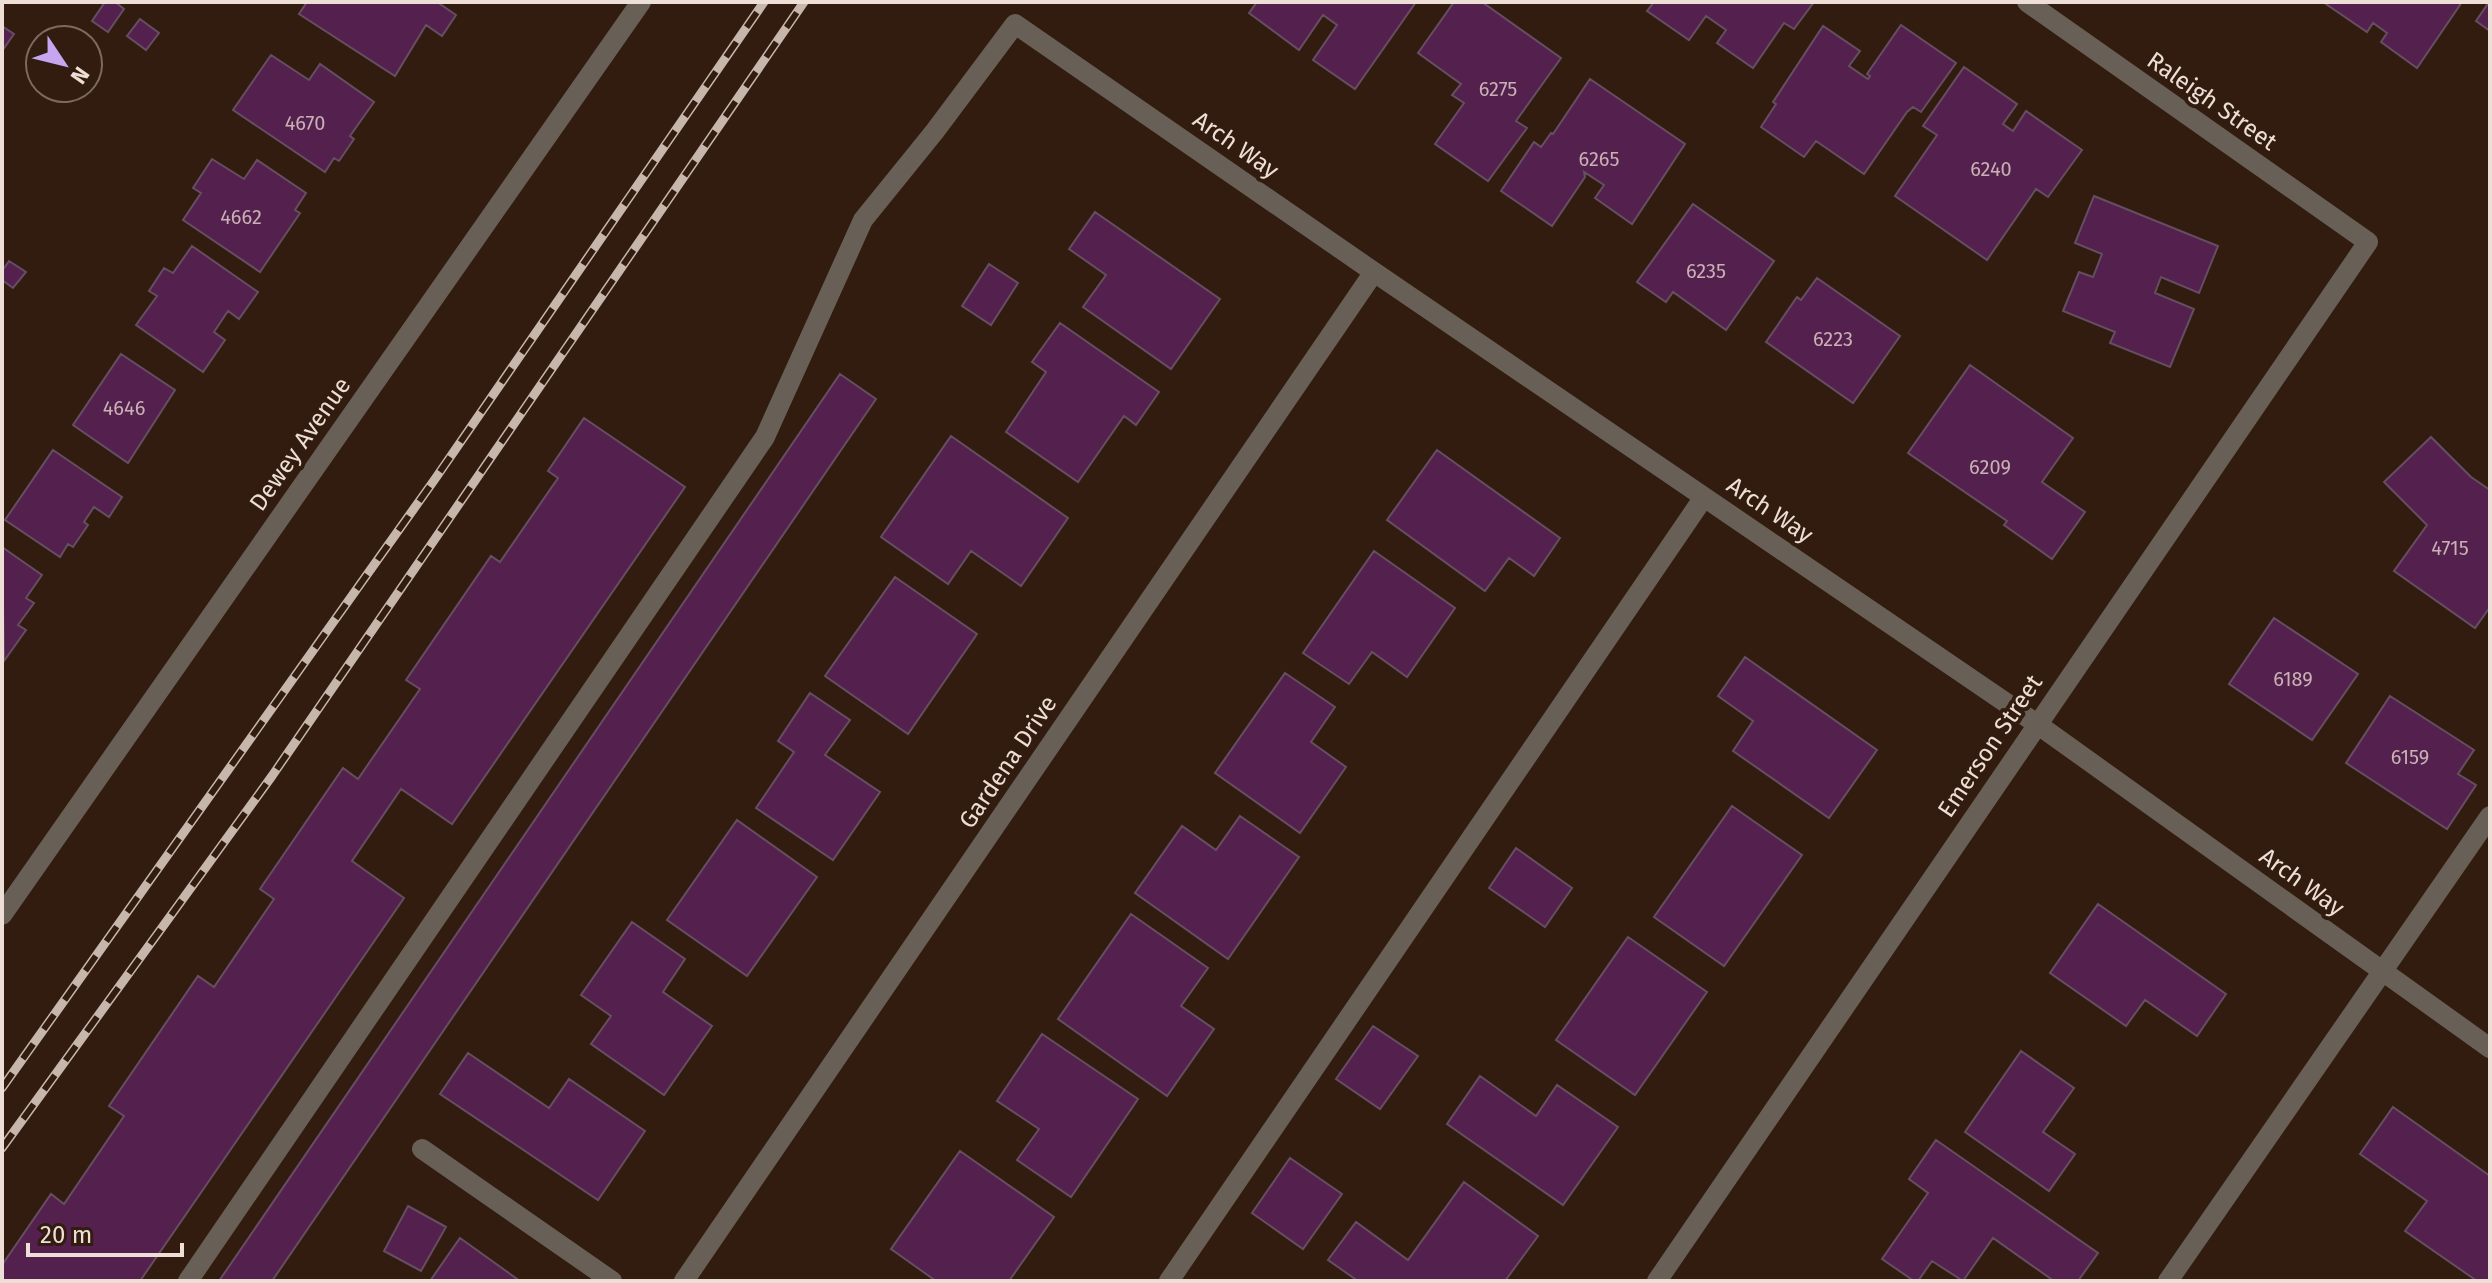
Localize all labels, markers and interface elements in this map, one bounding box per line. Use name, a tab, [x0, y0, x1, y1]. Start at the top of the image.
north arrow	[24, 24, 104, 104]
street label: Raleigh Street	[2142, 46, 2283, 156]
text: N	[65, 61, 95, 89]
house number: 6275	[1479, 77, 1517, 101]
street label: Arch Way	[1188, 105, 1284, 185]
house number: 4670	[285, 111, 325, 135]
house number: 6265	[1579, 147, 1619, 171]
house number: 6240	[1970, 157, 2012, 181]
house number: 4662	[220, 205, 262, 229]
house number: 6235	[1686, 259, 1726, 283]
house number: 6223	[1813, 327, 1853, 351]
street label: Dewey Avenue	[244, 372, 356, 516]
house number: 4646	[103, 396, 145, 420]
house number: 6209	[1969, 455, 2011, 479]
street label: Arch Way	[1722, 471, 1819, 549]
house number: 4715	[2431, 536, 2469, 560]
house number: 6189	[2273, 667, 2313, 691]
street label: Emerson Street	[1932, 669, 2048, 823]
street label: Gardena Drive	[953, 690, 1063, 834]
house number: 6159	[2391, 745, 2429, 769]
street label: Arch Way	[2254, 842, 2350, 922]
scale bar	[28, 1207, 182, 1257]
text: 20 m	[40, 1221, 92, 1249]

